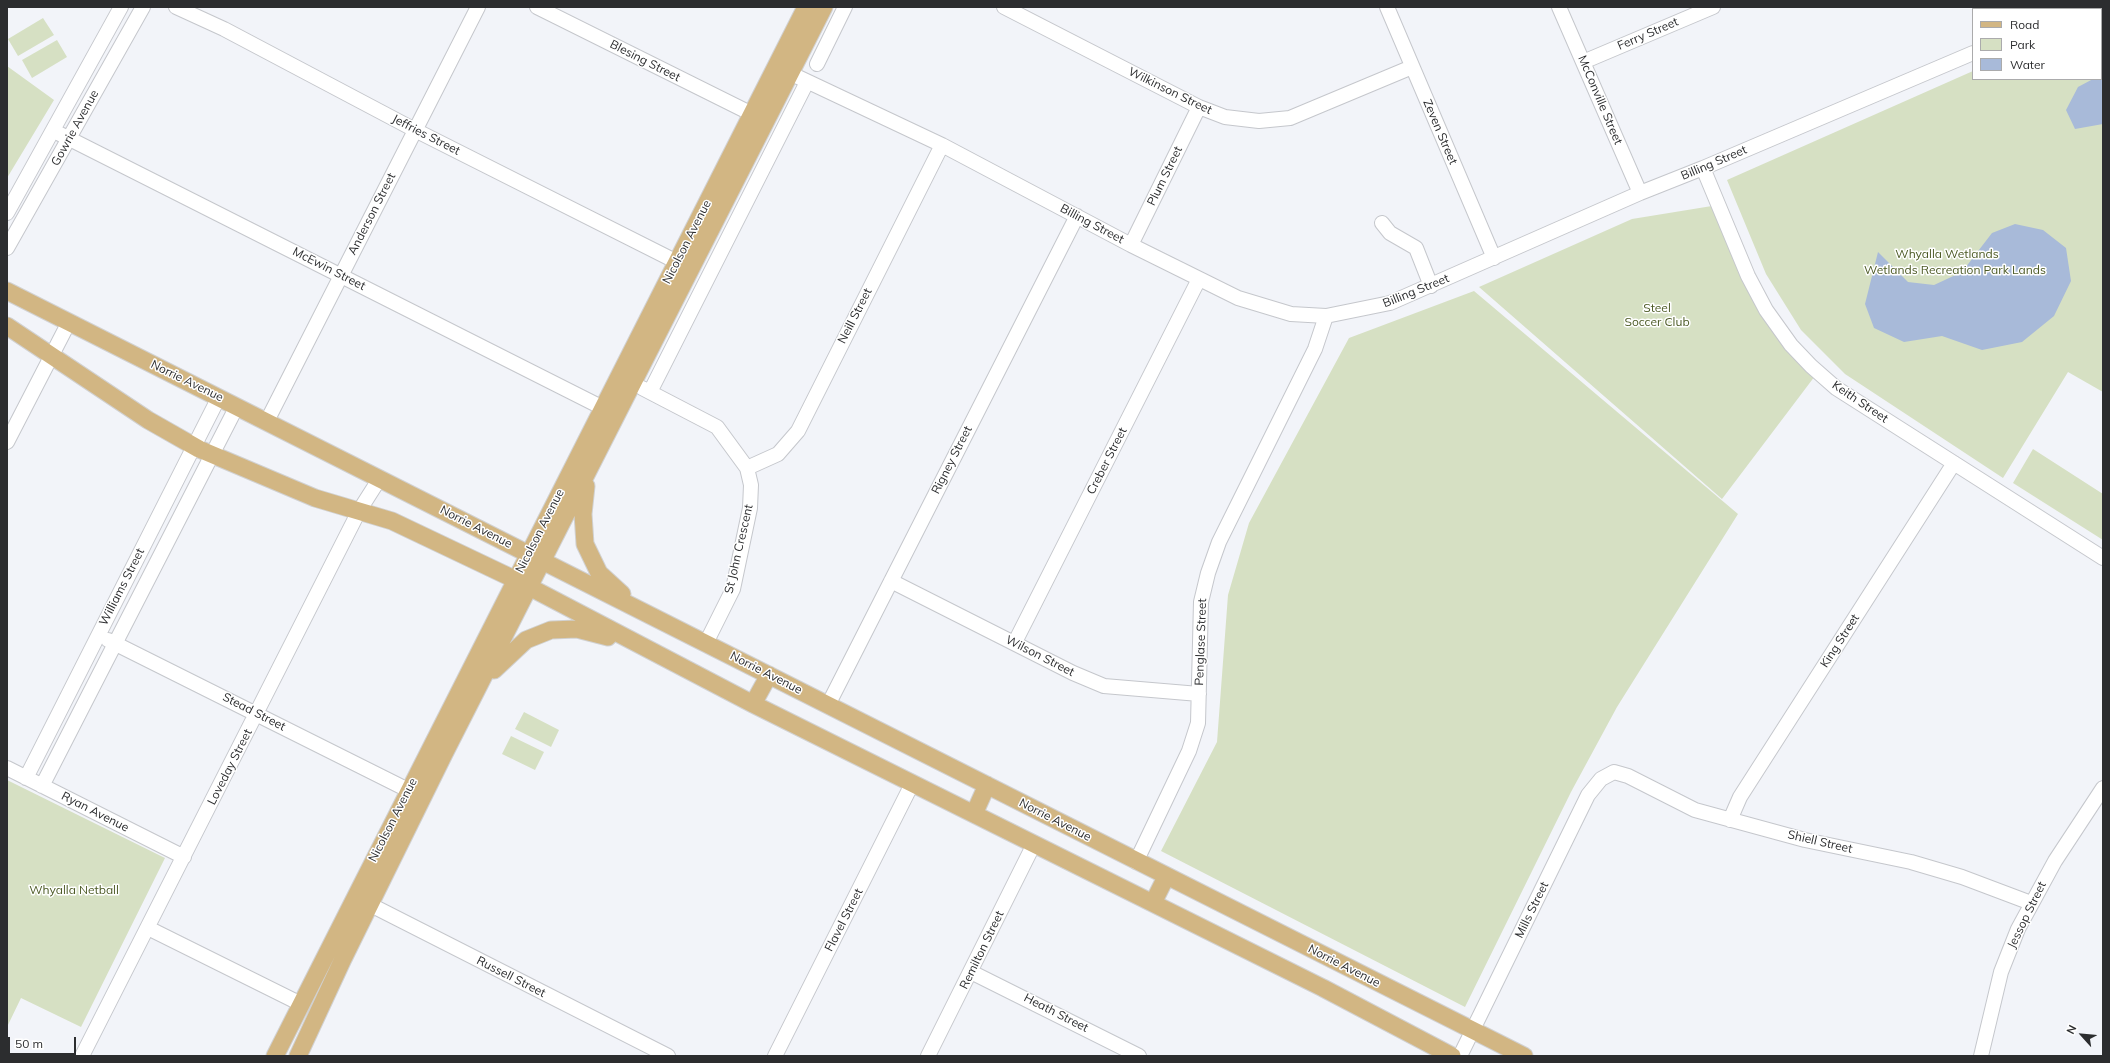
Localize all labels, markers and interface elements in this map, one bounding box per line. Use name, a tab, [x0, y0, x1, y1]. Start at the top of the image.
legend	[1972, 8, 2102, 80]
street label: Ferry Street	[1615, 15, 1681, 53]
text: Road	[2010, 17, 2039, 32]
street label: Blesing Street	[607, 37, 683, 85]
text: Park	[2010, 37, 2035, 52]
street label: McConville Street	[1575, 53, 1625, 147]
text: Water	[2010, 57, 2045, 72]
street label: Wilkinson Street	[1126, 65, 1214, 117]
street label: Gowrie Avenue	[48, 87, 102, 169]
street label: Zeven Street	[1420, 97, 1460, 167]
street label: Jeffries Street	[390, 112, 462, 158]
street label: Billing Street	[1679, 143, 1749, 183]
street label: Plum Street	[1144, 144, 1186, 208]
street label: Anderson Street	[345, 171, 399, 257]
street label: Nicolson Avenue	[660, 198, 714, 286]
street label: Billing Street	[1058, 201, 1126, 247]
street label: McEwin Street	[290, 244, 368, 294]
park label: Whyalla Wetlands	[1895, 247, 1999, 261]
park label: Wetlands Recreation Park Lands	[1864, 263, 2046, 277]
street label: Billing Street	[1381, 271, 1451, 311]
street label: Neill Street	[835, 286, 875, 346]
park label: Steel Soccer Club	[1624, 301, 1690, 329]
street label: Norrie Avenue	[148, 357, 226, 405]
street label: Keith Street	[1829, 378, 1891, 426]
street label: Rigney Street	[929, 424, 975, 496]
street label: Creber Street	[1084, 425, 1130, 497]
street label: Nicolson Avenue	[513, 487, 567, 575]
street label: Norrie Avenue	[438, 503, 514, 551]
street label: St John Crescent	[722, 503, 756, 595]
street label: Williams Street	[96, 546, 148, 628]
street label: Penglase Street	[1192, 598, 1210, 686]
street label: King Street	[1817, 611, 1863, 671]
street label: Wilson Street	[1003, 633, 1077, 679]
street label: Norrie Avenue	[728, 649, 804, 697]
street label: Stead Street	[220, 690, 288, 734]
street label: Loveday Street	[205, 727, 255, 807]
street label: Nicolson Avenue	[366, 776, 420, 864]
street label: Ryan Avenue	[59, 789, 131, 835]
street label: Norrie Avenue	[1017, 796, 1093, 844]
street label: Shiell Street	[1786, 828, 1854, 856]
street label: Mills Street	[1512, 879, 1552, 941]
street label: Jessop Street	[2005, 879, 2049, 951]
park label: Whyalla Netball	[29, 883, 119, 897]
street label: Flavel Street	[822, 886, 866, 954]
street label: Remilton Street	[957, 909, 1007, 991]
street label: Norrie Avenue	[1306, 942, 1382, 990]
street label: Russell Street	[474, 953, 548, 1001]
street label: Heath Street	[1021, 991, 1091, 1035]
north arrow	[2062, 1015, 2102, 1055]
text: N	[2063, 1023, 2079, 1036]
scale bar	[10, 1029, 78, 1055]
text: 50 m	[15, 1036, 43, 1051]

